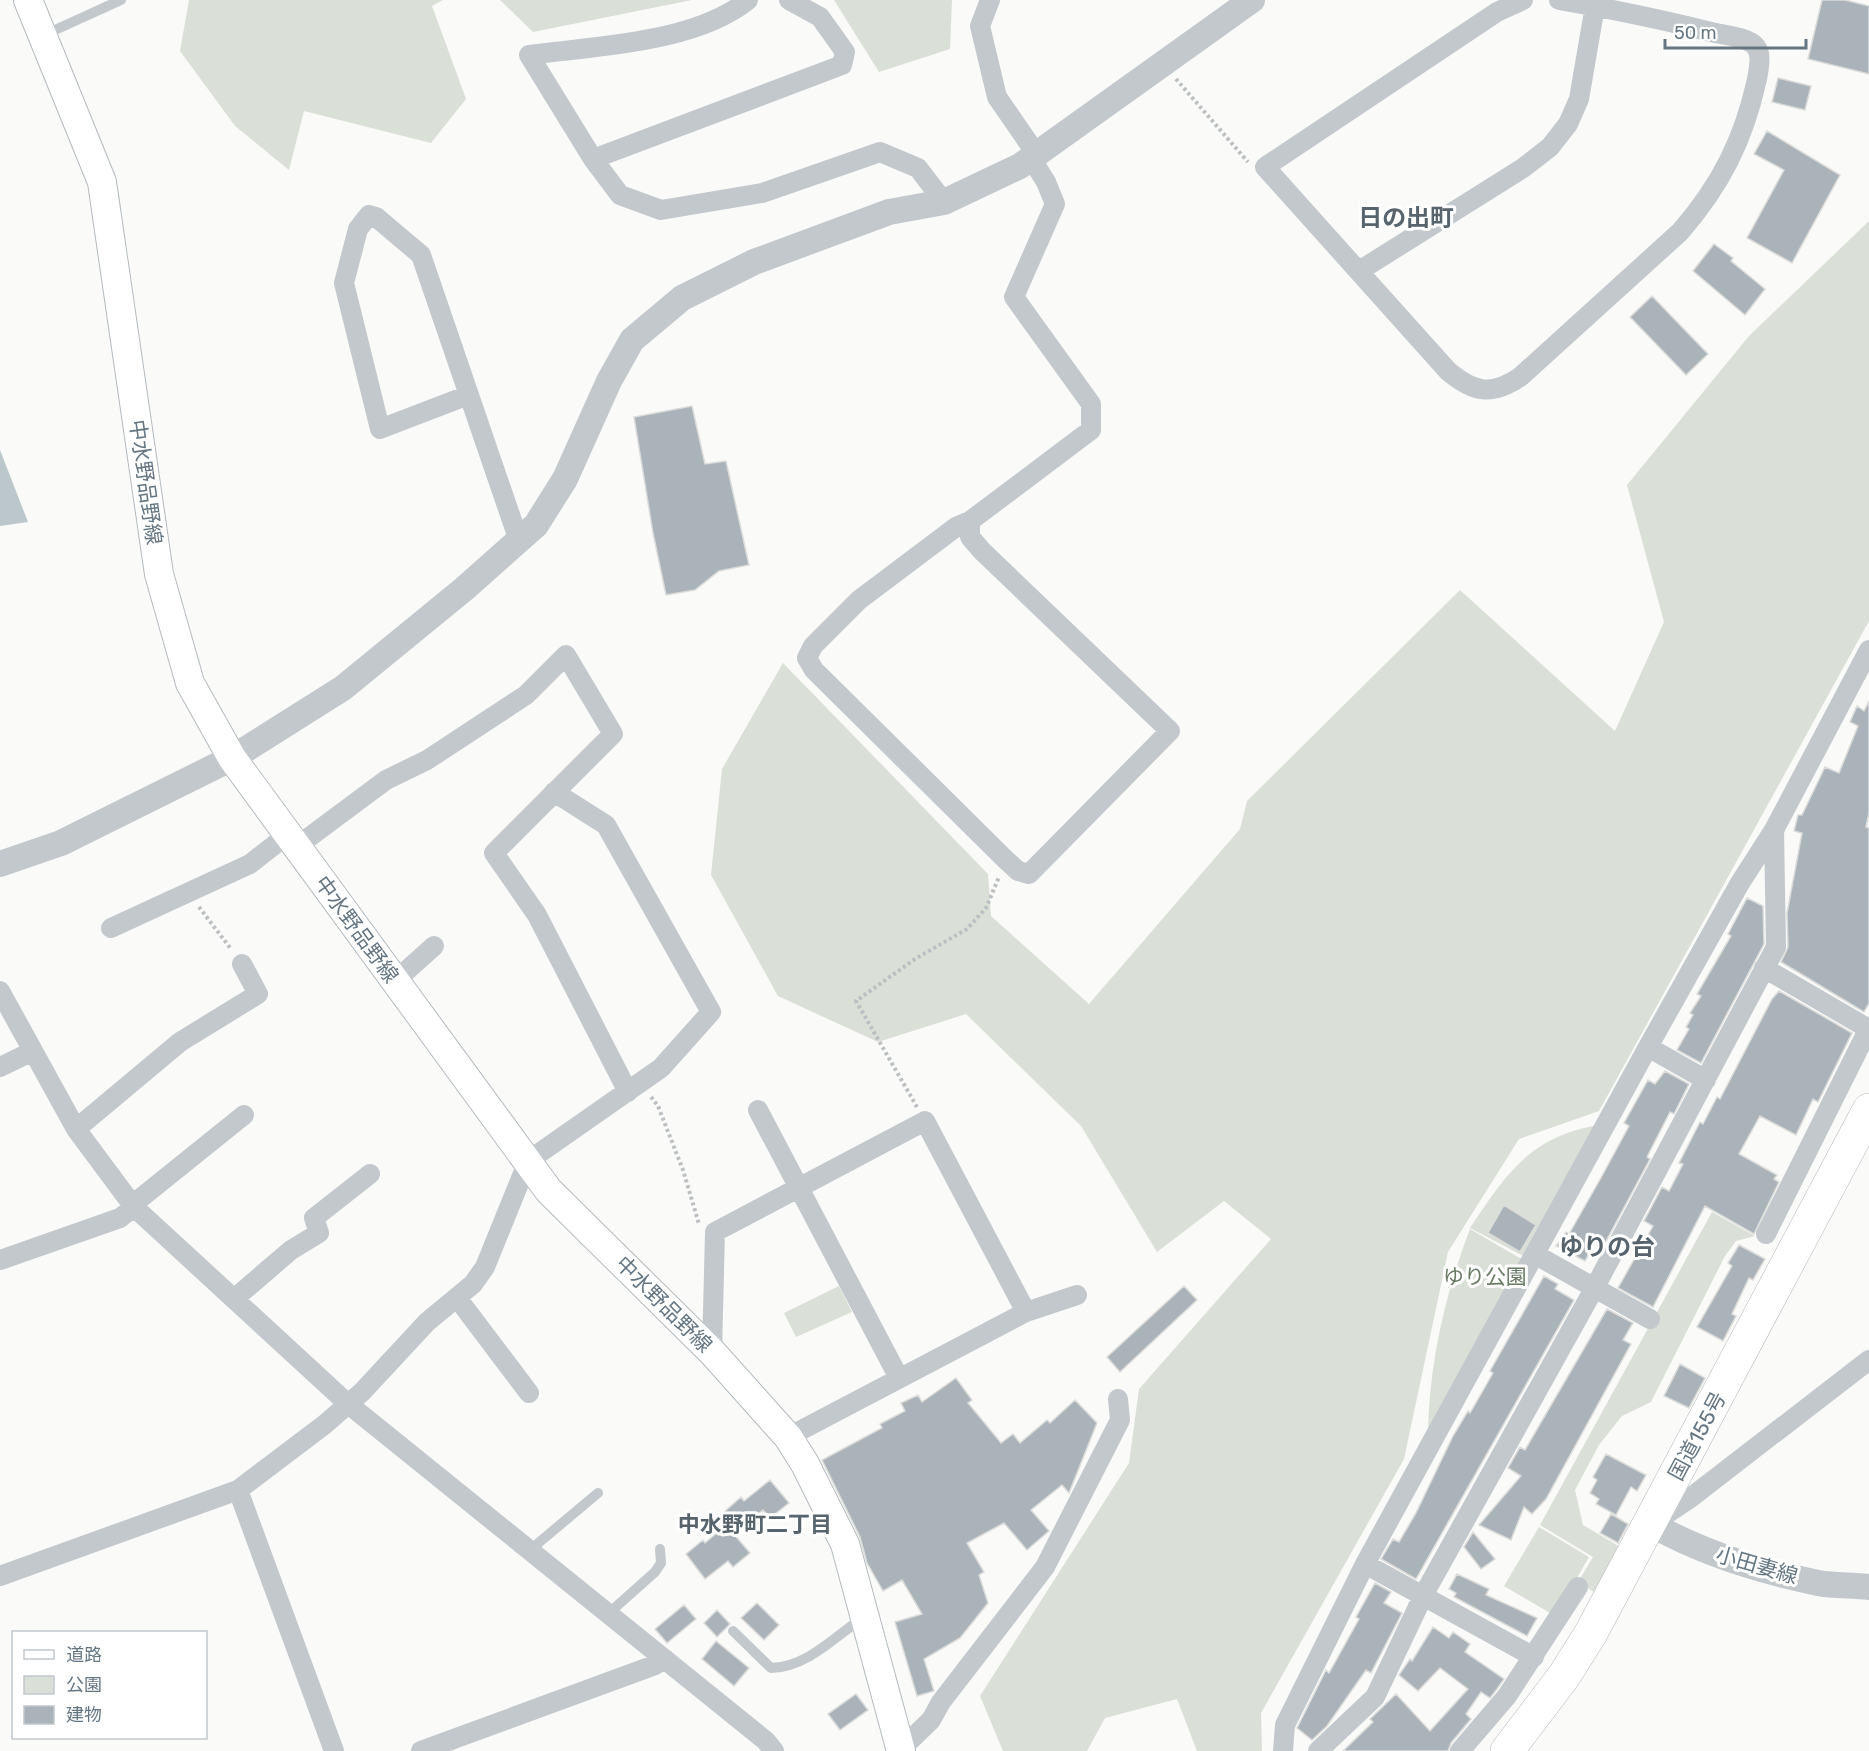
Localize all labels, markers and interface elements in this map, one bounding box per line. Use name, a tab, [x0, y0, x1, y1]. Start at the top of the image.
scale bar	[1665, 12, 1806, 50]
text: 50 m	[1674, 22, 1717, 44]
district label: 日の出町	[1358, 204, 1454, 232]
street label: 中水野品野線	[125, 418, 167, 546]
street label: 中水野品野線	[310, 871, 404, 987]
district label: ゆりの台	[1559, 1233, 1655, 1261]
street label: 中水野品野線	[611, 1251, 717, 1357]
park label: ゆり公園	[1443, 1264, 1527, 1289]
street label: 国道155号	[1663, 1387, 1731, 1485]
district label: 中水野町二丁目	[678, 1511, 832, 1538]
street label: 小田妻線	[1713, 1541, 1801, 1589]
legend	[12, 1631, 207, 1739]
text: 道路	[66, 1644, 102, 1666]
text: 公園	[66, 1674, 102, 1696]
text: 建物	[66, 1704, 102, 1726]

